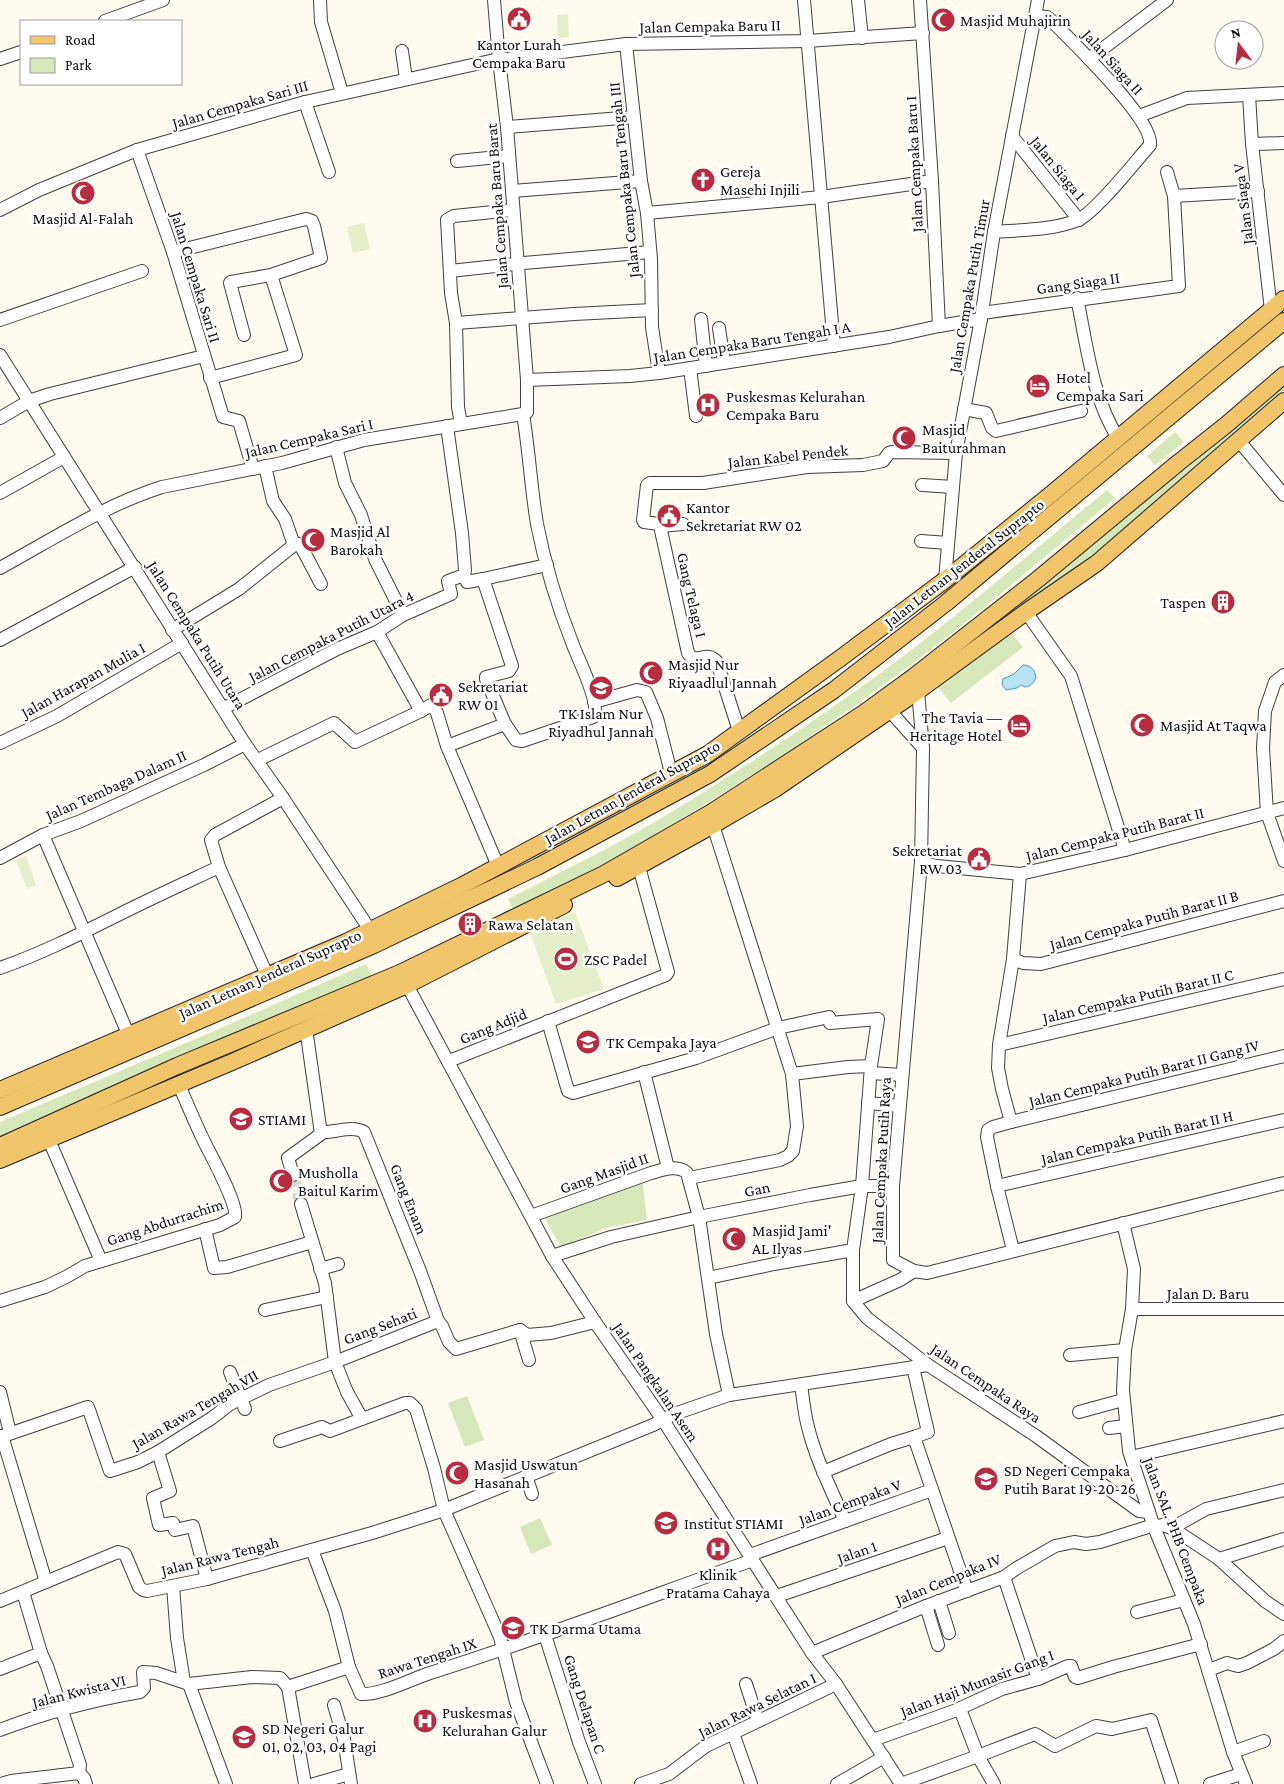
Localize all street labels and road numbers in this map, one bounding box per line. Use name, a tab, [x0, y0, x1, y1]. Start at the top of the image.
street label: Jalan Cempaka Baru II	[637, 16, 781, 37]
street label: Jalan Siaga II	[1077, 24, 1147, 99]
street label: Jalan Cempaka Sari III	[168, 76, 310, 133]
street label: Jalan Cempaka Baru Tengah III	[605, 81, 644, 281]
street label: Jalan Cempaka Baru I	[902, 95, 927, 235]
street label: Jalan Cempaka Baru Barat	[483, 122, 512, 291]
street label: Jalan Siaga I	[1025, 131, 1089, 204]
street label: Jalan Siaga V	[1229, 161, 1258, 248]
street label: Jalan Cempaka Putih Timur	[945, 198, 994, 376]
street label: Jalan Cempaka Sari II	[166, 208, 224, 345]
street label: Gang Siaga II	[1035, 269, 1121, 298]
street label: Jalan Cempaka Baru Tengah I A	[650, 318, 853, 367]
street label: Jalan Cempaka Sari I	[241, 415, 375, 462]
street label: Jalan Kabel Pendek	[725, 441, 849, 472]
street label: Jalan Letnan Jenderal Suprapto	[879, 495, 1048, 633]
street label: Gang Telaga I	[673, 551, 710, 639]
street label: Jalan Cempaka Putih Utara	[142, 556, 250, 713]
street label: Jalan Cempaka Putih Utara 4	[244, 587, 417, 687]
street label: Jalan Harapan Mulia I	[16, 639, 148, 723]
street label: Jalan Letnan Jenderal Suprapto	[540, 737, 723, 849]
street label: Jalan Tembaga Dalam II	[41, 746, 190, 825]
street label: Jalan Cempaka Putih Barat II	[1022, 804, 1206, 866]
street label: Jalan Cempaka Putih Barat II B	[1046, 887, 1241, 955]
street label: Jalan Letnan Jenderal Suprapto	[174, 926, 364, 1024]
street label: Jalan Cempaka Putih Barat II C	[1039, 966, 1235, 1028]
street label: Gang Adjid	[457, 1005, 530, 1048]
street label: Jalan Cempaka Putih Barat II Gang IV	[1025, 1036, 1262, 1111]
street label: Jalan Cempaka Putih Raya	[868, 1076, 895, 1246]
street label: Jalan Cempaka Putih Barat II H	[1037, 1107, 1235, 1169]
street label: Gang Masjid II	[557, 1149, 651, 1198]
street label: Gang Enam	[386, 1161, 431, 1237]
street label: Gan	[743, 1178, 772, 1200]
street label: Gang Abdurrachim	[105, 1195, 226, 1250]
street label: Jalan D. Baru	[1165, 1285, 1250, 1303]
street label: Gang Sehati	[341, 1304, 419, 1349]
street label: Jalan Pangkalan Asem	[608, 1317, 702, 1446]
street label: Jalan Cempaka Raya	[926, 1339, 1045, 1427]
street label: Jalan Rawa Tengah VII	[127, 1366, 262, 1454]
street label: Jalan SAL. PHB Cempaka	[1138, 1453, 1212, 1608]
street label: Jalan Cempaka V	[795, 1475, 905, 1530]
street label: Jalan Rawa Tengah	[157, 1533, 281, 1580]
street label: Jalan 1	[833, 1537, 879, 1568]
street label: Jalan Cempaka IV	[891, 1550, 1004, 1610]
street label: Rawa Tengah IX	[376, 1634, 480, 1683]
street label: Jalan Haji Munasir Gang I	[896, 1646, 1057, 1722]
street label: Gang Delapan C	[560, 1652, 609, 1756]
street label: Jalan Rawa Selatan I	[694, 1669, 819, 1743]
street label: Jalan Kwista VI	[29, 1671, 128, 1712]

